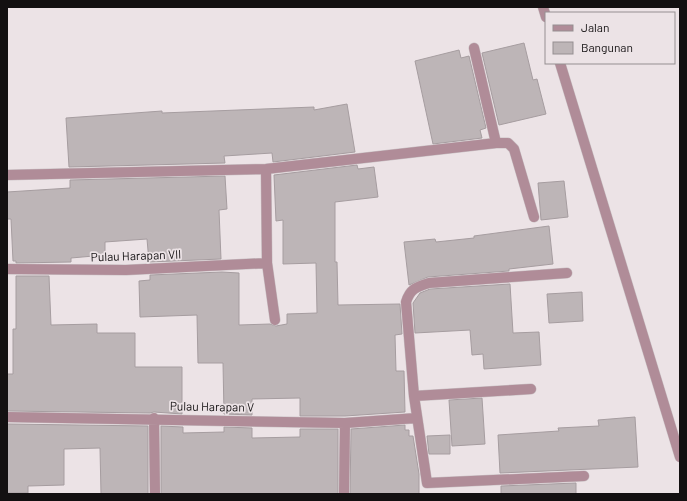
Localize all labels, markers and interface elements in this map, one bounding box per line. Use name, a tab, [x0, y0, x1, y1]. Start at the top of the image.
legend	[545, 12, 675, 64]
text: Jalan	[581, 20, 609, 34]
text: Bangunan	[581, 40, 633, 54]
street label: Pulau Harapan VII	[90, 246, 181, 264]
street label: Pulau Harapan V	[170, 398, 254, 414]

